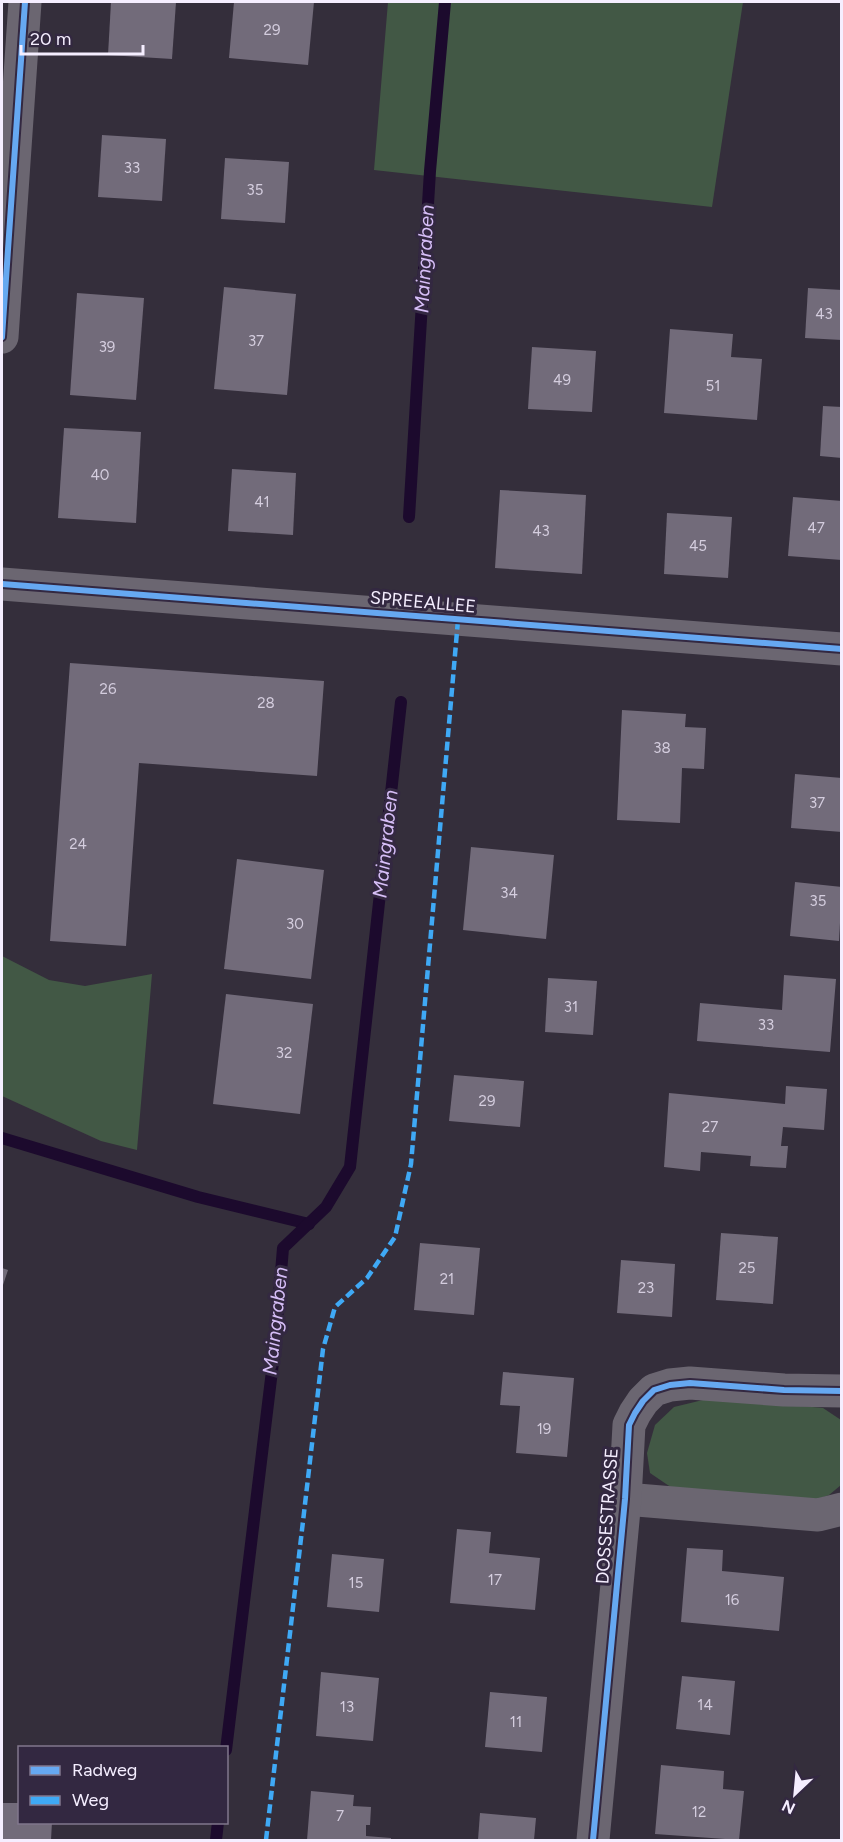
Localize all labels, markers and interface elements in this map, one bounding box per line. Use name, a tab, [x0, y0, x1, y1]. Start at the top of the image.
scale bar	[21, 18, 142, 56]
house number: 29	[264, 21, 280, 39]
text: 20 m	[30, 28, 71, 50]
house number: 33	[124, 159, 140, 177]
house number: 35	[247, 181, 263, 199]
water label: Maingraben	[409, 204, 439, 314]
house number: 43	[815, 305, 833, 323]
house number: 37	[248, 332, 264, 350]
house number: 39	[99, 338, 115, 356]
house number: 49	[553, 371, 571, 389]
house number: 51	[706, 377, 720, 395]
house number: 40	[91, 466, 109, 484]
house number: 41	[254, 493, 270, 511]
house number: 47	[807, 519, 825, 537]
house number: 43	[532, 522, 550, 540]
house number: 45	[689, 537, 707, 555]
street label: SPREEALLEE	[369, 586, 477, 618]
house number: 26	[100, 680, 117, 698]
house number: 28	[257, 694, 275, 712]
house number: 38	[653, 739, 671, 757]
water label: Maingraben	[367, 789, 403, 899]
house number: 37	[809, 794, 825, 812]
house number: 24	[69, 835, 87, 853]
house number: 34	[500, 884, 518, 902]
house number: 35	[810, 892, 826, 910]
house number: 30	[286, 915, 304, 933]
house number: 31	[564, 998, 578, 1016]
house number: 33	[758, 1016, 774, 1034]
house number: 32	[276, 1044, 292, 1062]
house number: 29	[479, 1092, 495, 1110]
house number: 27	[702, 1118, 718, 1136]
house number: 25	[738, 1259, 756, 1277]
water label: Maingraben	[257, 1266, 293, 1376]
house number: 21	[440, 1270, 454, 1288]
house number: 23	[638, 1279, 654, 1297]
house number: 19	[537, 1420, 551, 1438]
street label: DOSSESTRASSE	[591, 1447, 623, 1585]
house number: 17	[488, 1571, 502, 1589]
house number: 15	[349, 1574, 363, 1592]
house number: 16	[725, 1591, 740, 1609]
house number: 14	[697, 1696, 713, 1714]
house number: 13	[340, 1698, 354, 1716]
house number: 11	[510, 1713, 522, 1731]
legend	[18, 1746, 228, 1824]
text: Radweg	[72, 1759, 137, 1781]
north arrow	[765, 1764, 825, 1824]
text: Weg	[72, 1789, 109, 1811]
text: N	[779, 1796, 798, 1818]
house number: 12	[692, 1803, 706, 1821]
house number: 7	[336, 1807, 344, 1825]

